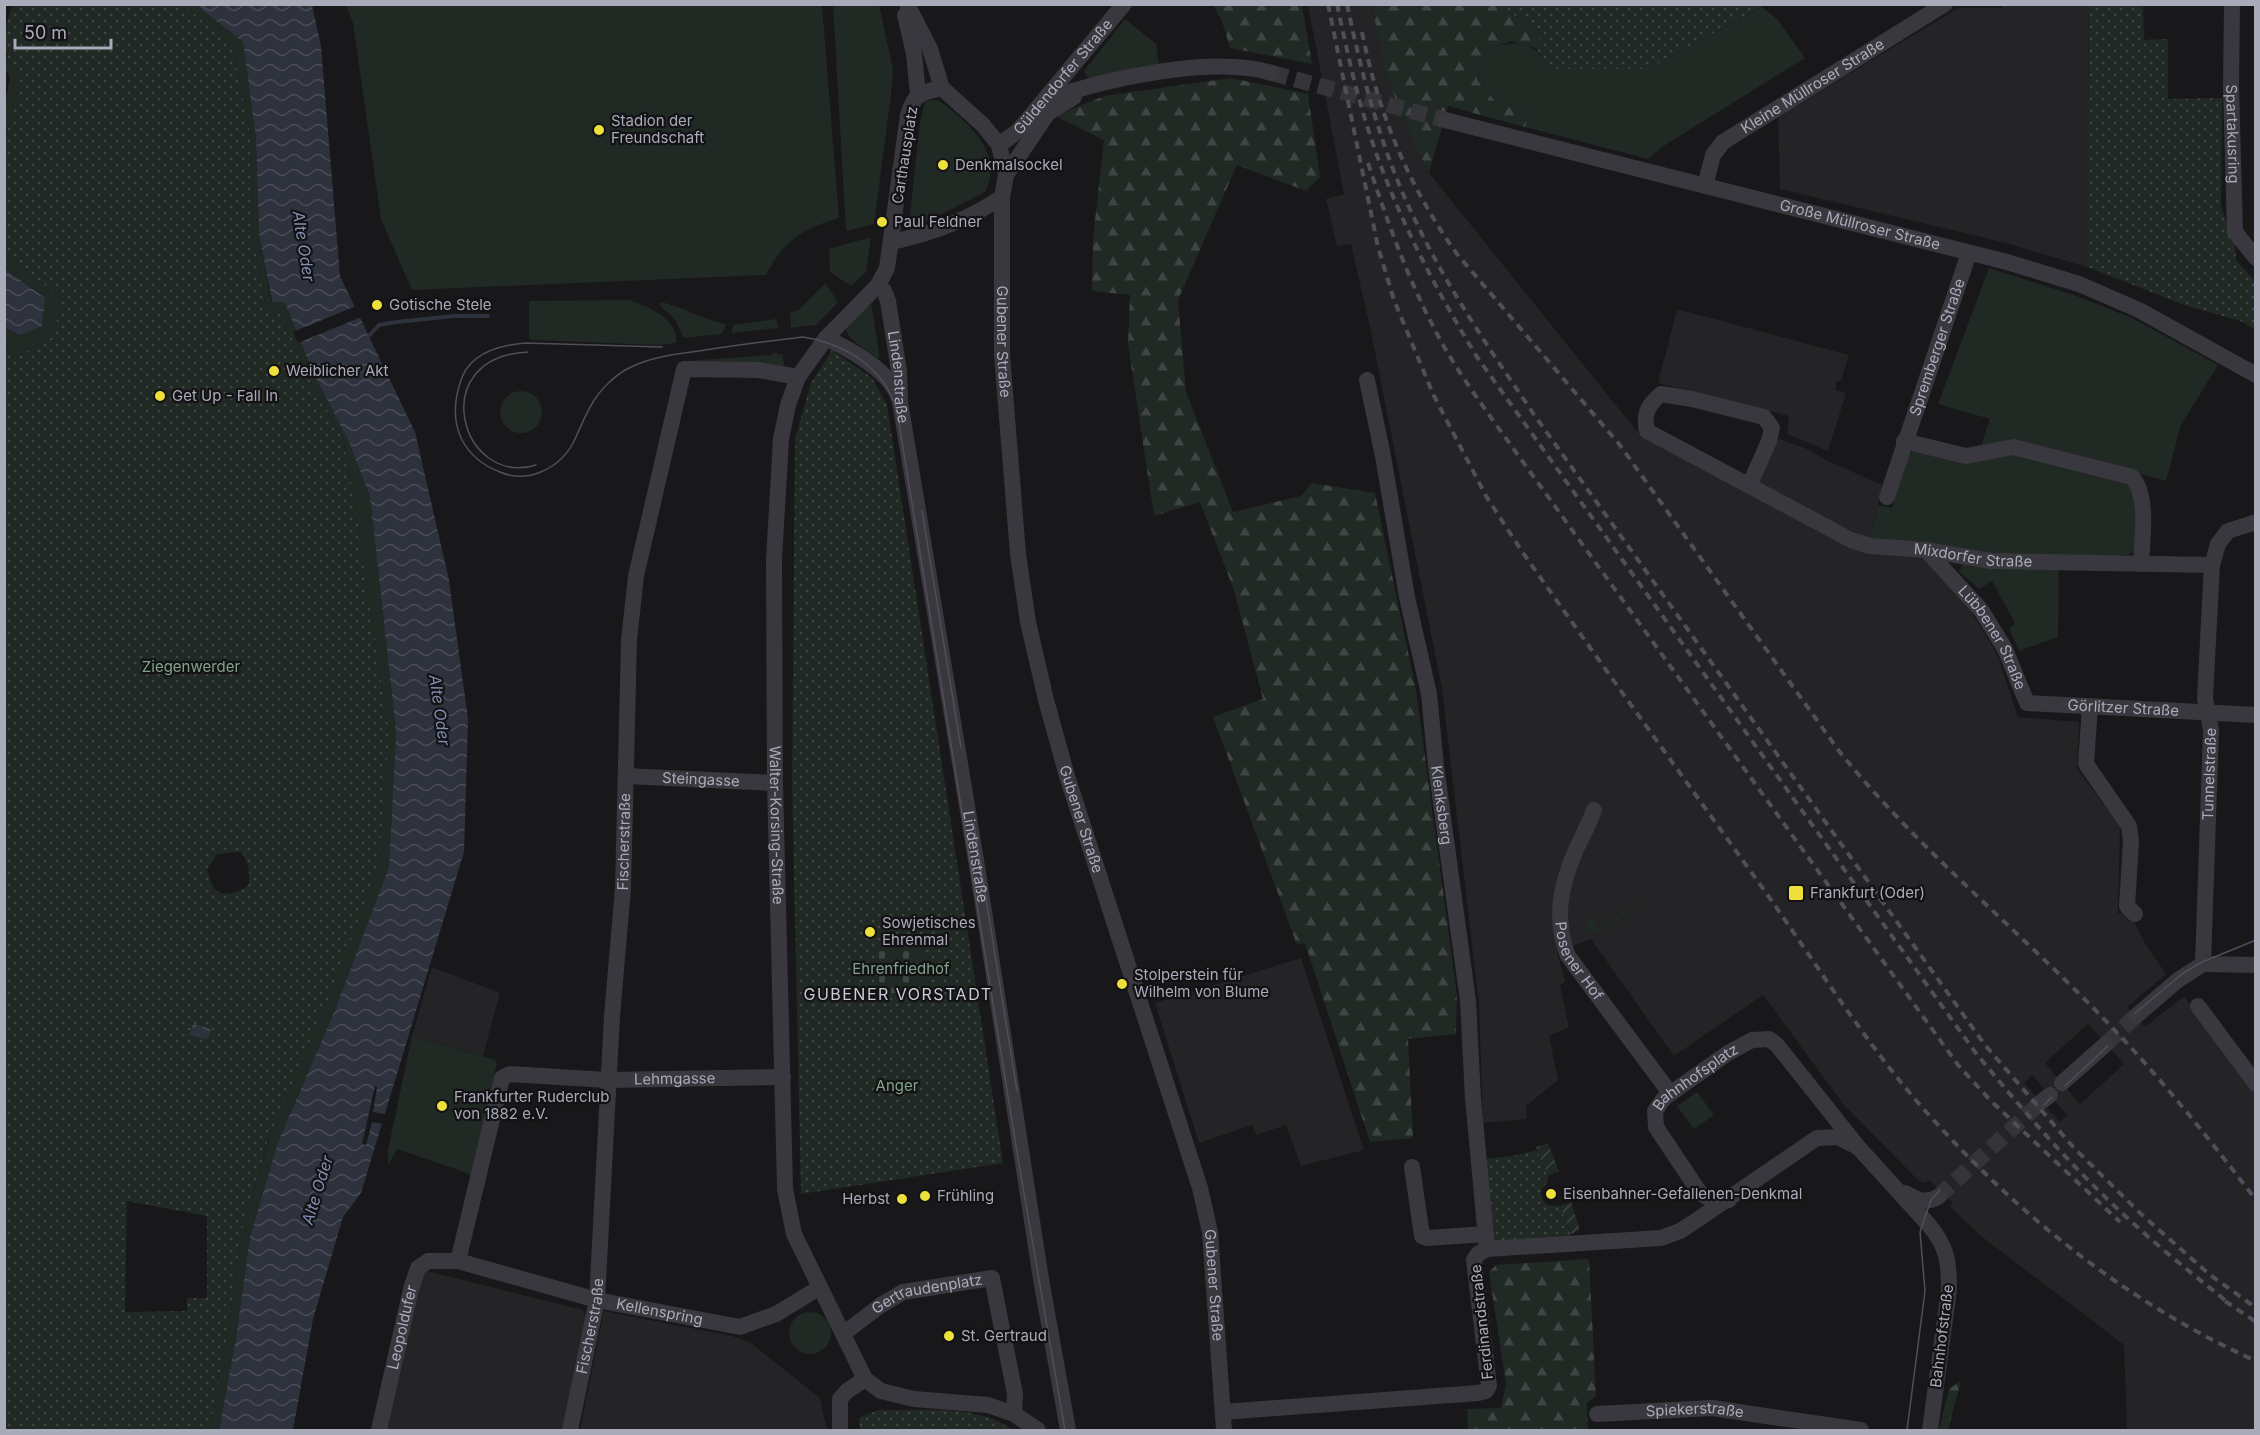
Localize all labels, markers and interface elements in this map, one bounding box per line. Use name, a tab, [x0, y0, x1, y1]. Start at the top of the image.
scale bar	[15, 12, 111, 50]
street label: Güldendorfer Straße	[1009, 15, 1116, 138]
text: 50 m	[24, 22, 67, 43]
street label: Kleine Müllroser Straße	[1737, 34, 1888, 138]
street label: Spartakusring	[2222, 84, 2244, 184]
street label: Carthausplatz	[887, 105, 922, 205]
place label: Stadion der Freundschaft	[611, 111, 704, 147]
marker: Stadion der Freundschaft	[592, 123, 606, 137]
place label: Denkmalsockel	[955, 155, 1063, 174]
marker: Denkmalsockel	[936, 158, 950, 172]
street label: Große Müllroser Straße	[1778, 195, 1942, 254]
water label: Alte Oder	[288, 208, 320, 284]
place label: Paul Feldner	[894, 212, 982, 231]
marker: Paul Feldner	[875, 215, 889, 229]
street label: Spremberger Straße	[1905, 276, 1969, 418]
street label: Gubener Straße	[993, 286, 1015, 398]
place label: Gotische Stele	[389, 295, 492, 314]
marker: Gotische Stele	[370, 298, 384, 312]
street label: Lindenstraße	[884, 329, 913, 424]
place label: Weiblicher Akt	[286, 361, 388, 380]
marker: Weiblicher Akt	[267, 364, 281, 378]
place label: Get Up - Fall In	[172, 386, 278, 405]
marker: Get Up - Fall In	[153, 389, 167, 403]
street label: Mixdorfer Straße	[1913, 539, 2033, 571]
street label: Lübbener Straße	[1954, 581, 2031, 692]
park label: Ziegenwerder	[142, 657, 241, 676]
water label: Alte Oder	[425, 672, 455, 748]
street label: Görlitzer Straße	[2067, 695, 2180, 720]
street label: Tunnelstraße	[2198, 728, 2220, 821]
street label: Walter-Korsing-Straße	[766, 746, 788, 905]
street label: Gubener Straße	[1055, 763, 1108, 875]
street label: Klenksberg	[1427, 764, 1457, 846]
street label: Steingasse	[662, 768, 740, 790]
street label: Fischerstraße	[613, 793, 634, 890]
street label: Lindenstraße	[959, 809, 993, 904]
place label: Frankfurt (Oder)	[1810, 883, 1925, 902]
marker: Frankfurt (Oder)	[1787, 884, 1805, 902]
place label: Sowjetisches Ehrenmal	[882, 913, 976, 949]
street label: Posener Hof	[1551, 920, 1608, 1004]
marker: Sowjetisches Ehrenmal	[863, 925, 877, 939]
park label: Ehrenfriedhof	[852, 959, 950, 978]
place label: Stolperstein für Wilhelm von Blume	[1134, 965, 1269, 1001]
marker: Stolperstein für Wilhelm von Blume	[1115, 977, 1129, 991]
district label: GUBENER VORSTADT	[803, 984, 993, 1004]
street label: Bahnhofsplatz	[1648, 1039, 1741, 1114]
street label: Lehmgasse	[634, 1068, 716, 1089]
park label: Anger	[876, 1076, 919, 1095]
place label: Frankfurter Ruderclub von 1882 e.V.	[454, 1087, 609, 1123]
marker: Frankfurter Ruderclub von 1882 e.V.	[435, 1099, 449, 1113]
water label: Alte Oder	[297, 1152, 337, 1228]
place label: Eisenbahner-Gefallenen-Denkmal	[1563, 1184, 1802, 1203]
place label: Frühling	[937, 1186, 994, 1205]
marker: Eisenbahner-Gefallenen-Denkmal	[1544, 1187, 1558, 1201]
place label: Herbst	[842, 1189, 890, 1208]
marker: Frühling	[918, 1189, 932, 1203]
marker: Herbst	[895, 1192, 909, 1206]
street label: Gubener Straße	[1201, 1229, 1228, 1342]
street label: Ferdinandstraße	[1466, 1264, 1497, 1380]
street label: Gertraudenplatz	[868, 1270, 984, 1318]
street label: Fischerstraße	[572, 1278, 607, 1376]
street label: Leopoldufer	[383, 1282, 421, 1371]
street label: Bahnhofstraße	[1926, 1283, 1957, 1389]
street label: Kellenspring	[615, 1294, 705, 1329]
place label: St. Gertraud	[961, 1326, 1047, 1345]
marker: St. Gertraud	[942, 1329, 956, 1343]
street label: Spiekerstraße	[1645, 1398, 1745, 1422]

